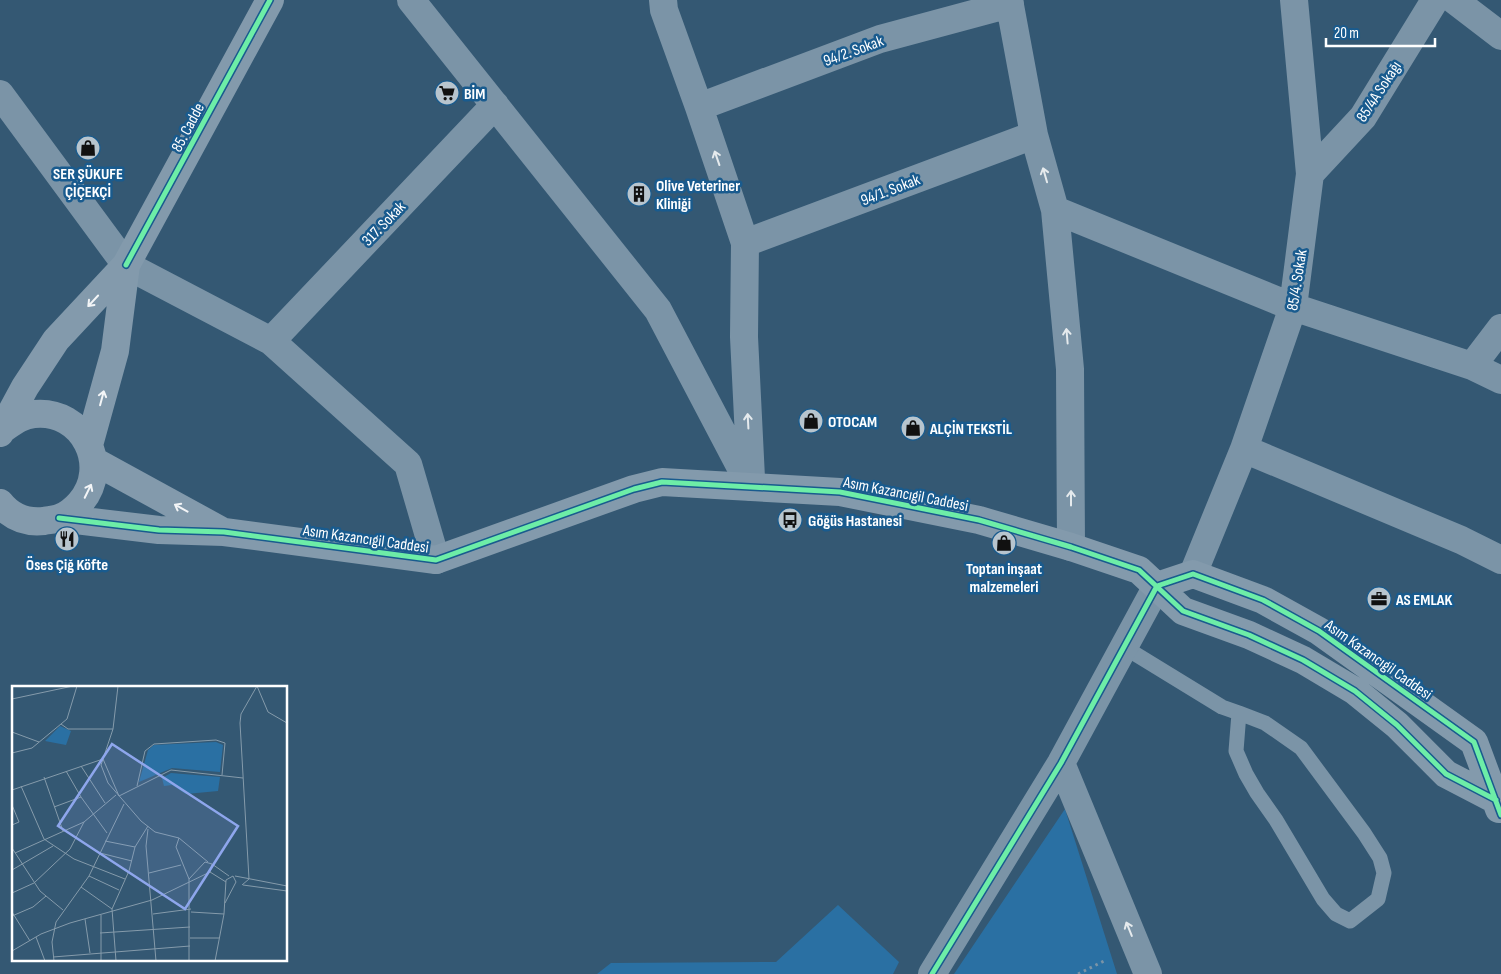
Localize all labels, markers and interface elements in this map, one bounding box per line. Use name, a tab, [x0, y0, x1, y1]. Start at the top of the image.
scale bar	[1326, 15, 1435, 47]
text: 20 m	[1334, 24, 1359, 43]
street label: 94/2. Sokak	[821, 32, 886, 71]
street label: 85/4A Sokağı	[1353, 58, 1406, 126]
supermarket icon: BİM	[434, 80, 460, 106]
place label: BİM	[464, 85, 485, 104]
street label: 85. Cadde	[168, 100, 209, 155]
shop icon: SER ŞÜKUFE ÇİÇEKÇİ	[75, 135, 101, 161]
one-way arrow	[712, 151, 721, 166]
place label: SER ŞÜKUFE ÇİÇEKÇİ	[53, 165, 123, 202]
one-way arrow	[1040, 168, 1050, 184]
street label: 94/1. Sokak	[858, 170, 923, 210]
place label: Olive Veteriner Kliniği	[656, 177, 740, 214]
building icon: Olive Veteriner Kliniği	[626, 181, 652, 207]
street label: 317. Sokak	[358, 198, 410, 250]
street label: 85/4. Sokak	[1283, 248, 1312, 312]
one-way arrow	[87, 294, 99, 307]
one-way arrow	[1062, 328, 1072, 344]
one-way arrow	[98, 390, 108, 406]
shop icon: OTOCAM	[798, 408, 824, 434]
one-way arrow	[743, 413, 753, 430]
place label: OTOCAM	[828, 413, 877, 432]
shop icon: ALÇİN TEKSTİL	[900, 415, 926, 441]
place label: ALÇİN TEKSTİL	[929, 420, 1013, 439]
street label: Asım Kazancıgil Caddesi	[841, 473, 970, 516]
one-way arrow	[83, 484, 93, 499]
one-way arrow	[1066, 490, 1076, 506]
one-way arrow	[174, 503, 189, 513]
bus stop icon: Göğüs Hastanesi	[777, 507, 803, 533]
place label: Göğüs Hastanesi	[808, 512, 902, 531]
street label: Asım Kazancıgil Caddesi	[301, 521, 430, 558]
restaurant icon: Öses Çiğ Köfte	[54, 526, 80, 552]
shop icon: Toptan inşaat malzemeleri	[991, 530, 1017, 556]
place label: Öses Çiğ Köfte	[26, 556, 108, 575]
place label: Toptan inşaat malzemeleri	[966, 560, 1042, 597]
office icon: AS EMLAK	[1366, 586, 1392, 612]
place label: AS EMLAK	[1395, 591, 1452, 610]
street label: Asım Kazancıgil Caddesi	[1320, 616, 1436, 704]
inset map	[12, 686, 288, 962]
one-way arrow	[1124, 922, 1134, 937]

